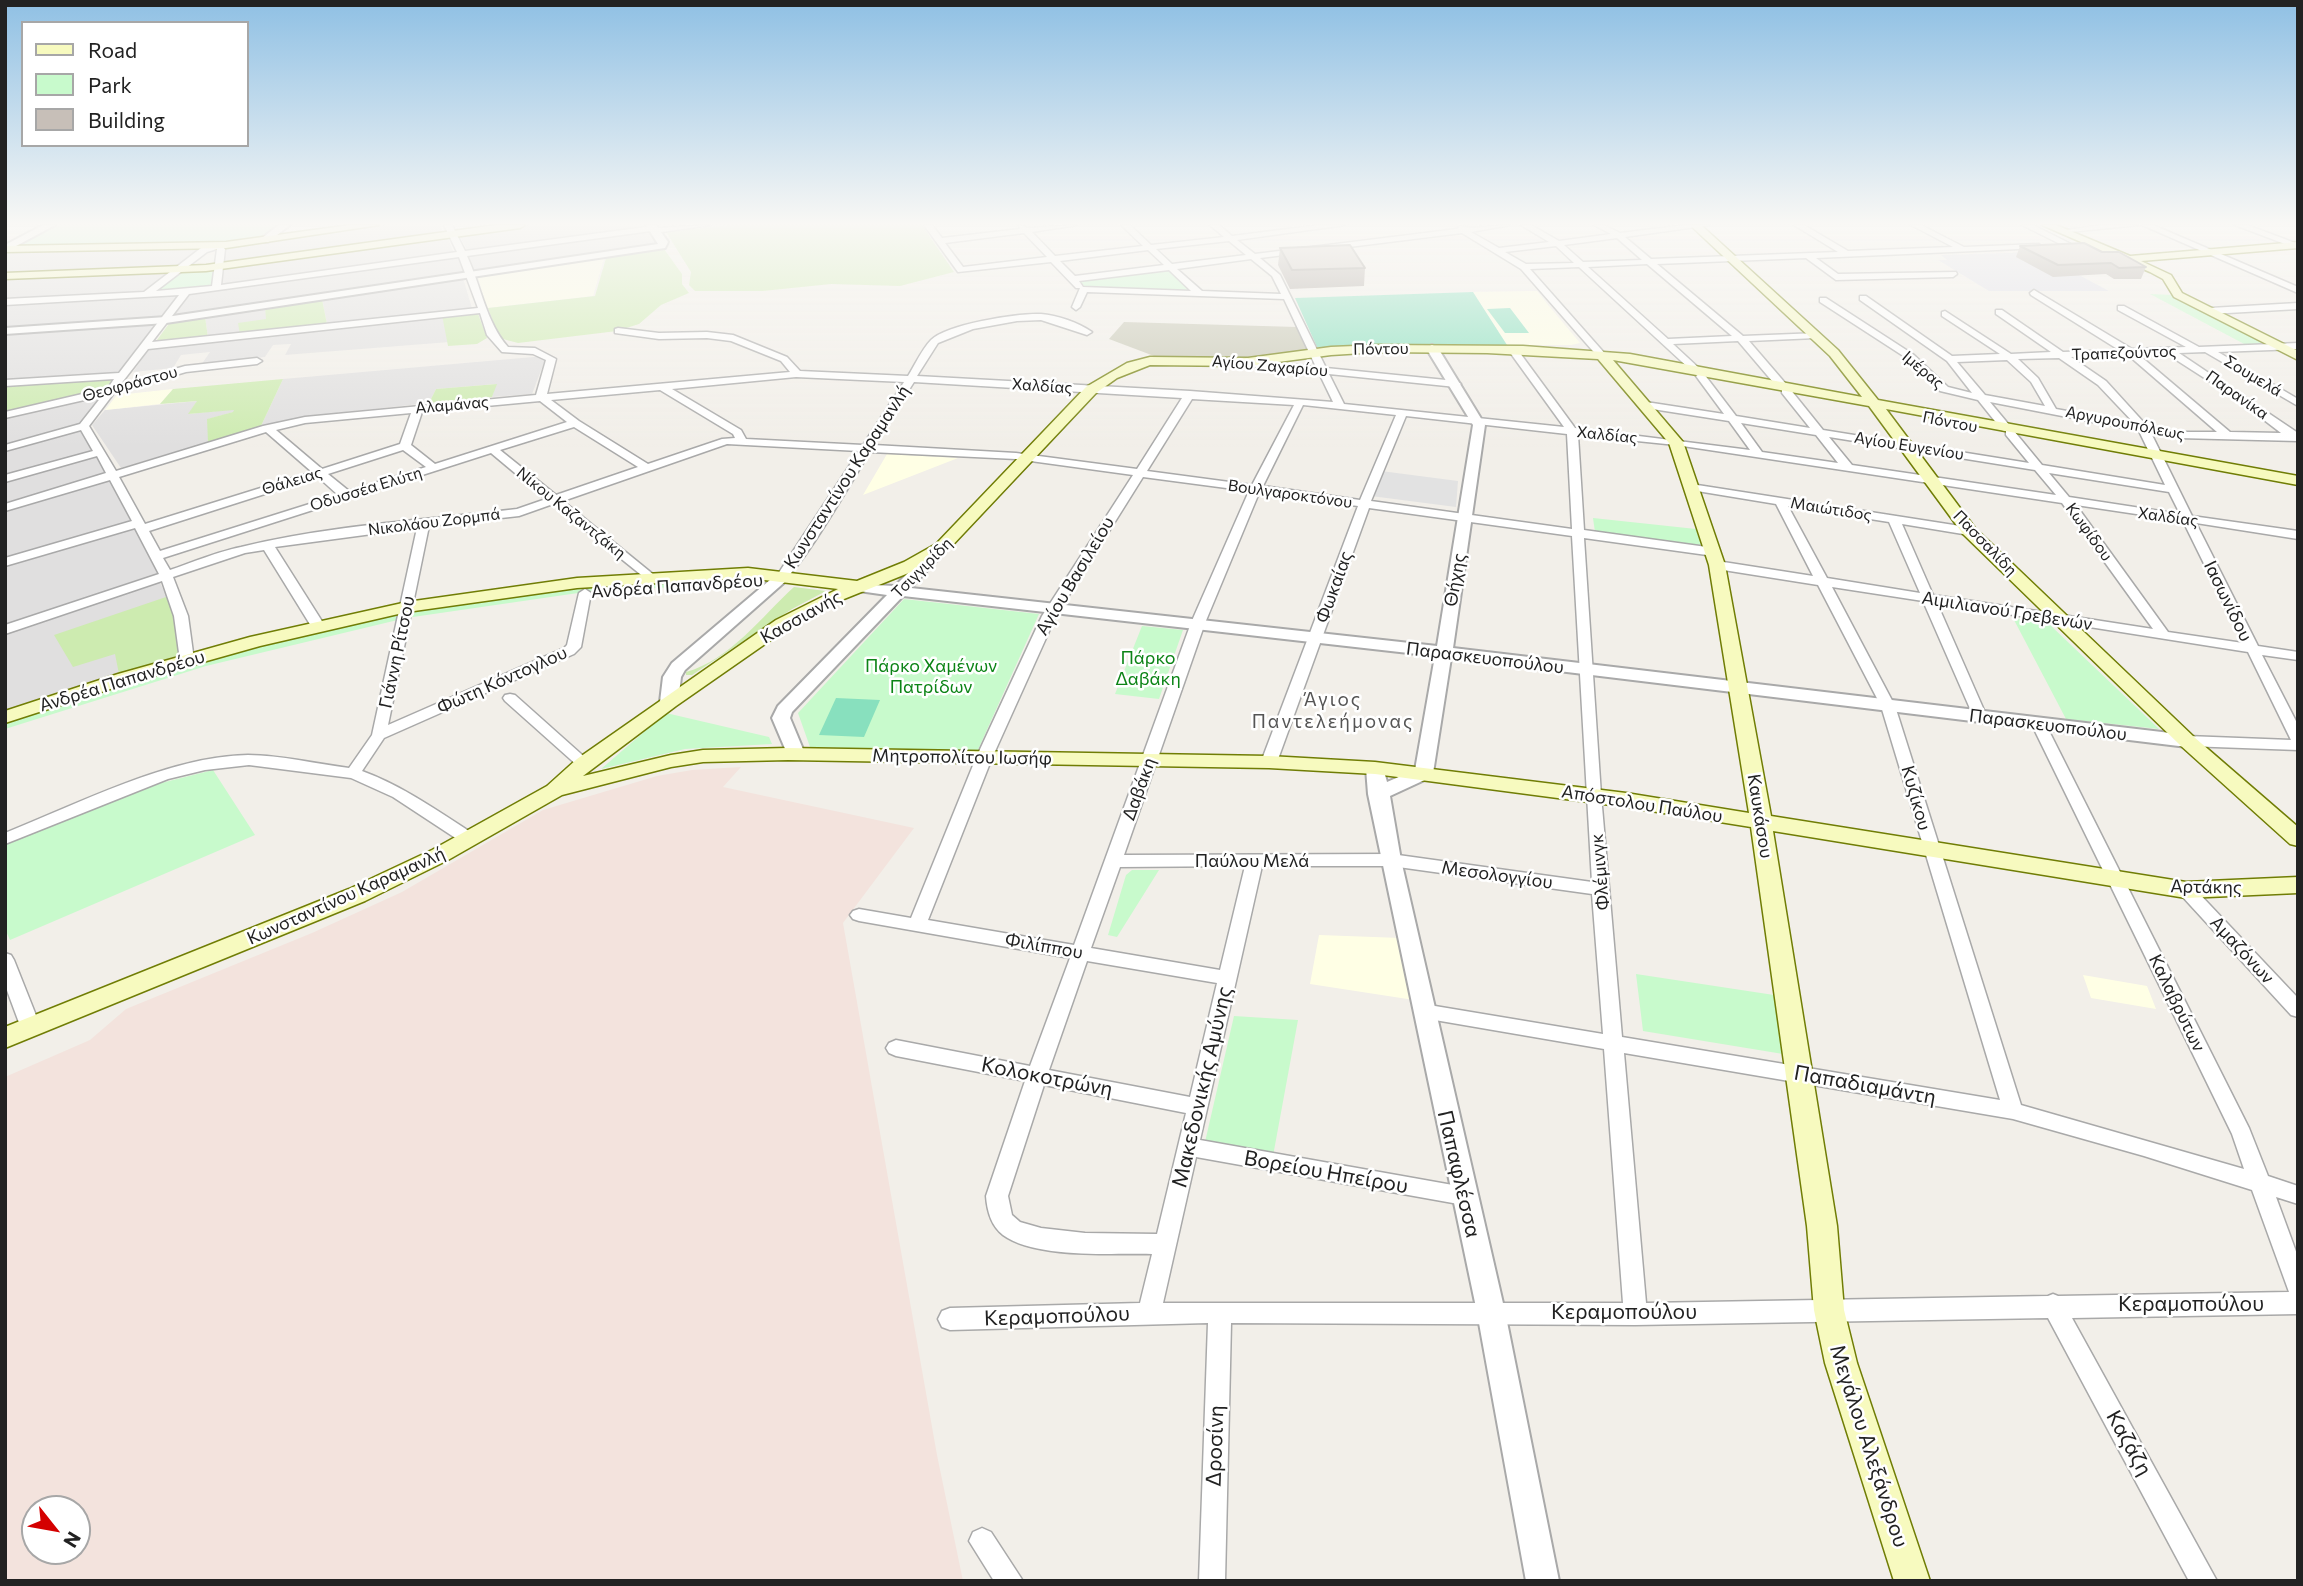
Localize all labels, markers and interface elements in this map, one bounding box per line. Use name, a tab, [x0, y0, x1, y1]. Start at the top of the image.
legend	[21, 21, 248, 147]
text: Road	[88, 37, 137, 62]
text: Park	[88, 72, 132, 97]
text: Building	[88, 107, 165, 132]
street label: Πόντου	[1353, 339, 1409, 359]
street label: Τραπεζούντος	[2071, 342, 2177, 364]
street label: Ιμέρας	[1898, 347, 1948, 393]
street label: Αγίου Ζαχαρίου	[1211, 351, 1329, 381]
street label: Σουμελά	[2221, 351, 2285, 401]
street label: Θεοφράστου	[80, 362, 180, 406]
street label: Παρανίκα	[2202, 366, 2272, 424]
street label: Χαλδίας	[1011, 374, 1073, 398]
street label: Κωνσταντίνου Καραμανλή	[780, 381, 914, 573]
street label: Αλαμάνας	[414, 392, 490, 418]
street label: Αργυρουπόλεως	[2064, 402, 2186, 444]
street label: Πόντου	[1921, 407, 1979, 437]
street label: Χαλδίας	[1576, 422, 1638, 448]
street label: Αγίου Ευγενίου	[1853, 428, 1965, 464]
street label: Θάλειας	[260, 463, 324, 499]
street label: Οδυσσέα Ελύτη	[308, 463, 424, 515]
street label: Νίκου Καζαντζάκη	[513, 463, 629, 563]
street label: Βουλγαροκτόνου	[1227, 476, 1353, 512]
street label: Μαιώτιδος	[1789, 493, 1873, 525]
street label: Κωφίδου	[2062, 499, 2116, 565]
street label: Χαλδίας	[2137, 503, 2199, 531]
street label: Νικολάου Ζορμπά	[367, 504, 501, 540]
street label: Πασσαλίδη	[1949, 506, 2021, 580]
street label: Αγίου Βασιλείου	[1031, 513, 1119, 639]
street label: Τσιγγιρίδη	[888, 534, 956, 602]
street label: Φωκαίας	[1311, 548, 1357, 626]
street label: Θήχης	[1440, 552, 1470, 608]
street label: Ιασωνίδου	[2199, 557, 2257, 645]
street label: Ανδρέα Παπανδρέου	[590, 569, 764, 603]
street label: Κασσιανής	[757, 586, 845, 648]
street label: Αιμιλιανού Γρεβενών	[1920, 587, 2094, 635]
street label: Γιάννη Ρίτσου	[375, 594, 419, 710]
street label: Παρασκευοπούλου	[1405, 638, 1565, 678]
street label: Φώτη Κόντογλου	[434, 642, 570, 718]
street label: Ανδρέα Παπανδρέου	[37, 646, 207, 716]
park label: Πάρκο Δαβάκη	[1115, 647, 1181, 690]
park label: Πάρκο Χαμένων Πατρίδων	[865, 655, 997, 698]
district label: Άγιος Παντελεήμονας	[1253, 689, 1413, 733]
street label: Παρασκευοπούλου	[1968, 705, 2128, 745]
street label: Μητροπολίτου Ιωσήφ	[872, 745, 1052, 769]
street label: Δαβάκη	[1118, 755, 1160, 823]
street label: Κυζίκου	[1896, 763, 1936, 833]
street label: Καυκάσου	[1743, 772, 1777, 860]
street label: Απόστολου Παύλου	[1560, 781, 1724, 827]
street label: Φλέμινγκ	[1586, 833, 1614, 911]
street label: Κωνσταντίνου Καραμανλή	[244, 842, 448, 950]
street label: Παύλου Μελά	[1195, 850, 1309, 872]
street label: Μεσολογγίου	[1440, 857, 1554, 893]
street label: Αρτάκης	[2170, 876, 2242, 898]
street label: Αμαζόνων	[2205, 912, 2279, 988]
street label: Φιλίππου	[1003, 929, 1085, 963]
street label: Καλαβρύτων	[2144, 951, 2210, 1055]
street label: Μακεδονικής Αμύνης	[1167, 984, 1237, 1190]
street label: Κολοκοτρώνη	[979, 1052, 1115, 1102]
street label: Παπαδιαμάντη	[1792, 1060, 1938, 1110]
street label: Παπαφλέσσα	[1432, 1108, 1486, 1240]
street label: Βορείου Ηπείρου	[1242, 1145, 1410, 1199]
street label: Κεραμοπούλου	[2118, 1291, 2264, 1317]
street label: Κεραμοπούλου	[1551, 1299, 1697, 1325]
street label: Κεραμοπούλου	[984, 1301, 1130, 1331]
street label: Μεγάλου Αλεξάνδρου	[1824, 1341, 1914, 1551]
street label: Δροσίνη	[1201, 1405, 1229, 1487]
street label: Καζάζη	[2101, 1406, 2157, 1480]
north arrow	[21, 1495, 91, 1565]
text: N	[59, 1528, 86, 1552]

